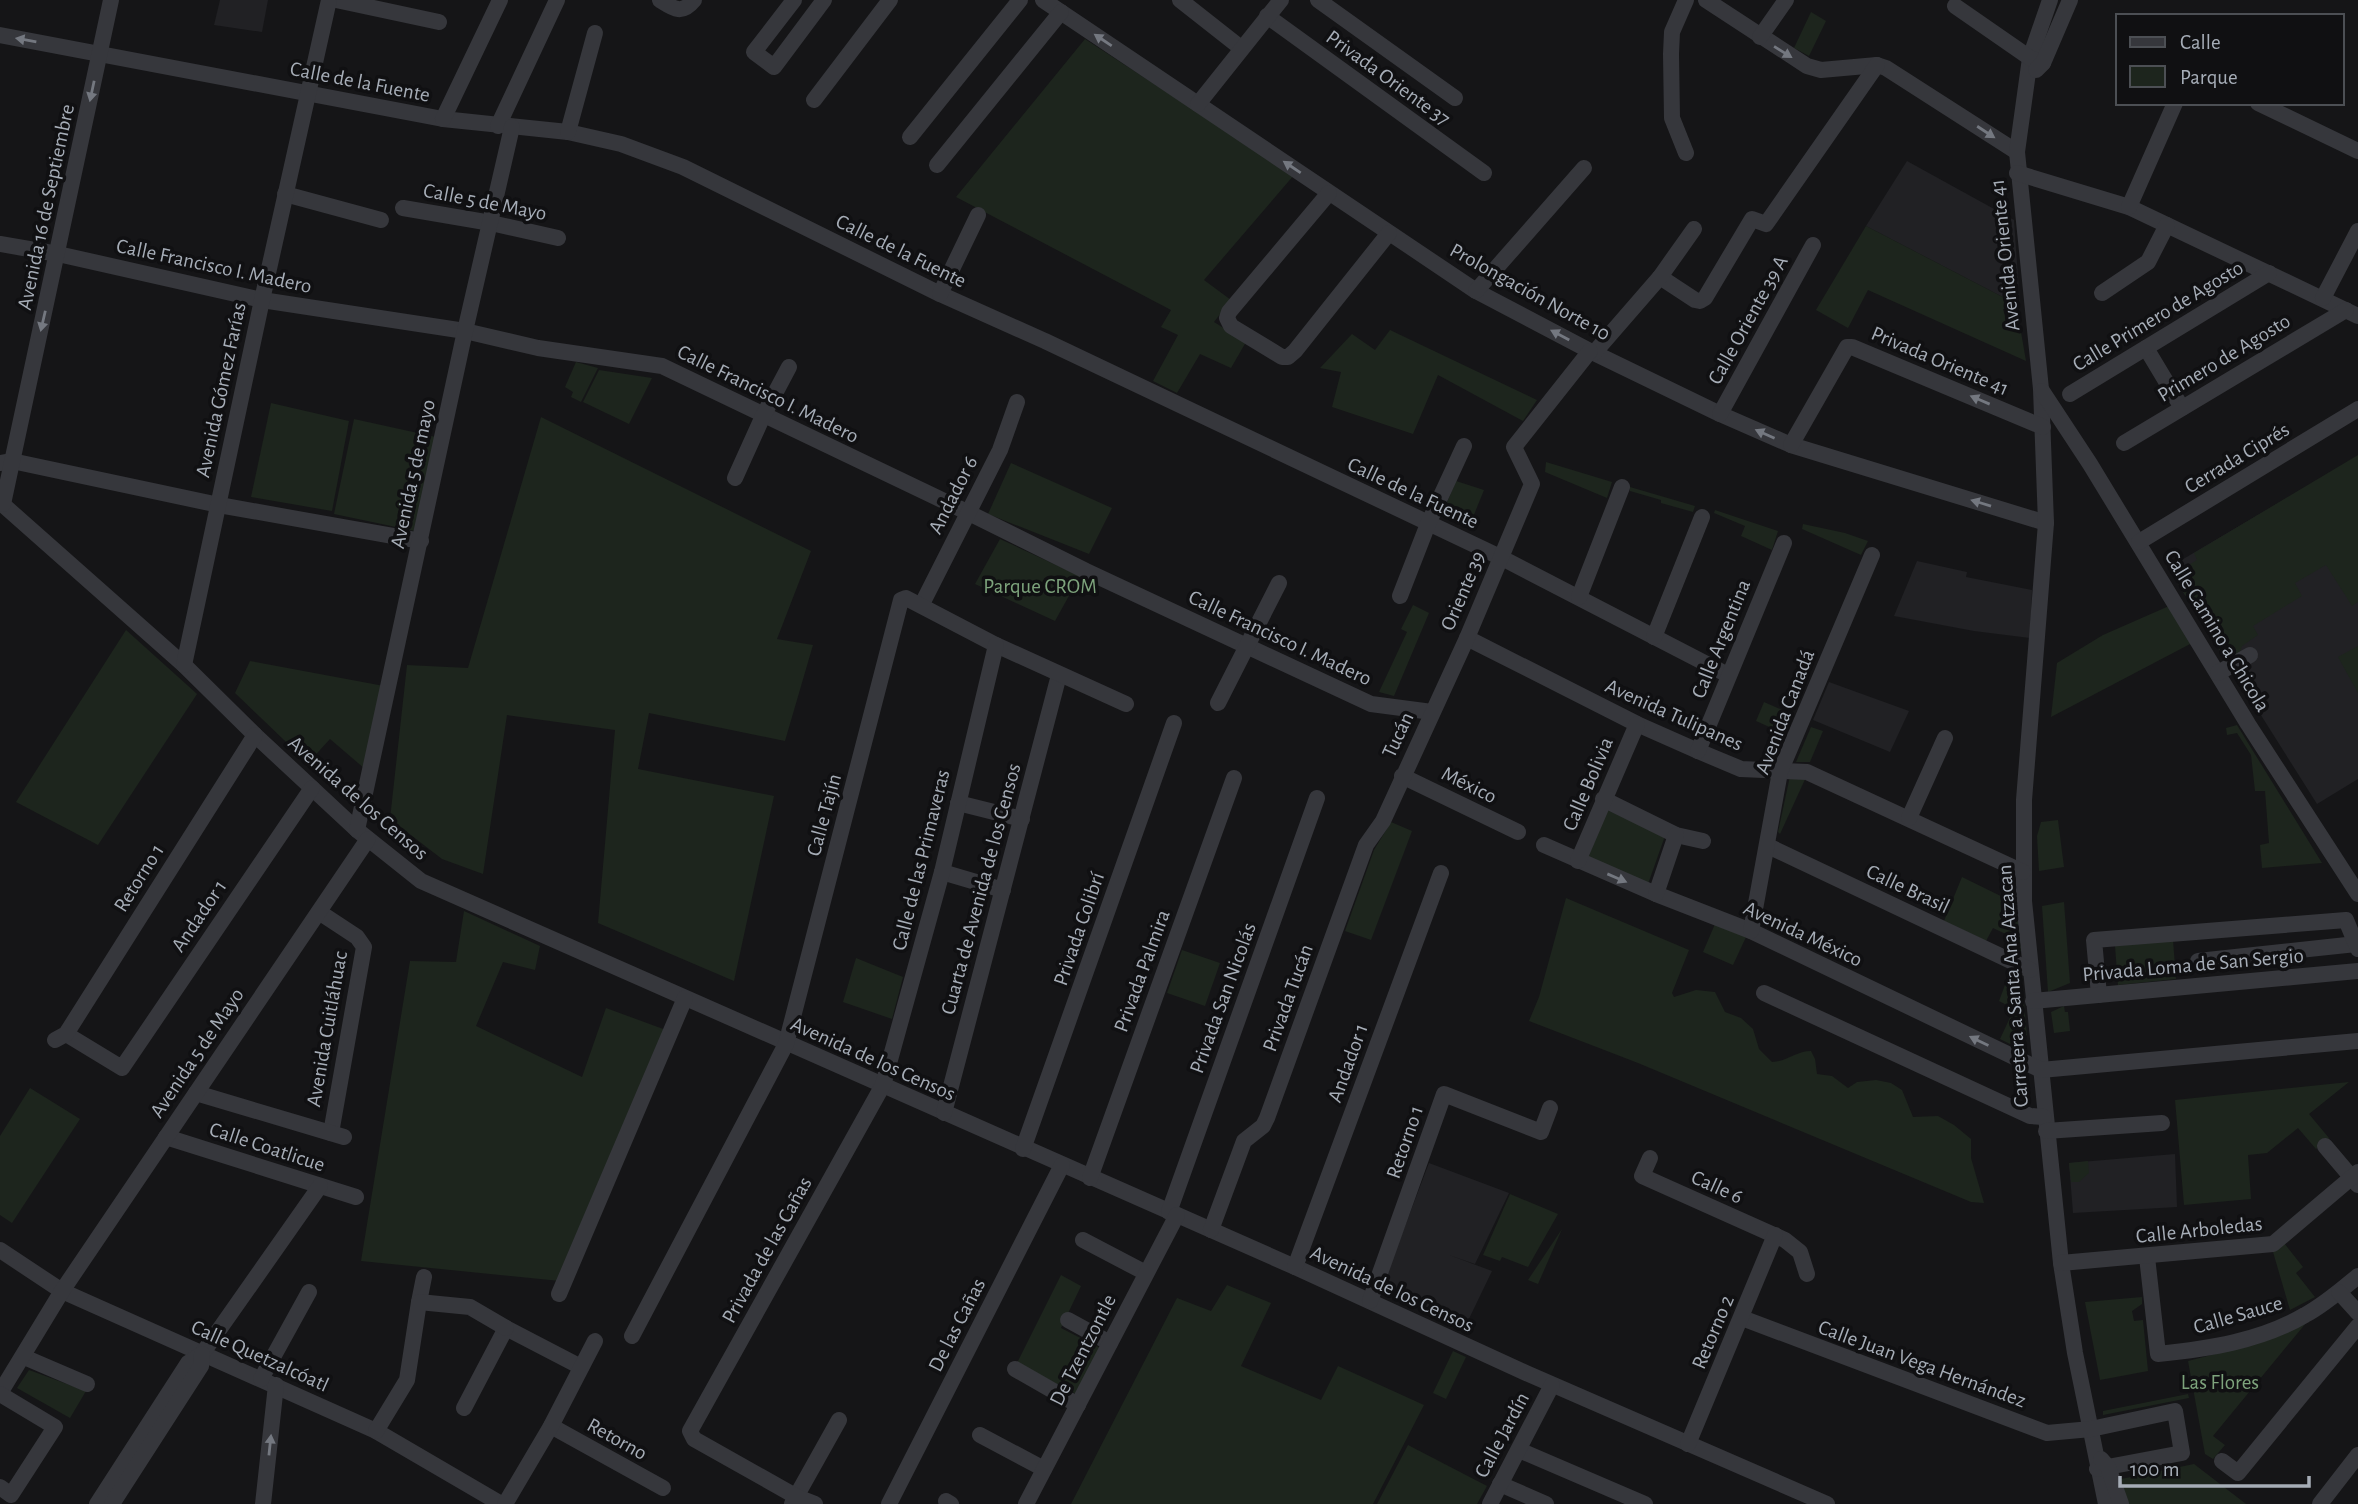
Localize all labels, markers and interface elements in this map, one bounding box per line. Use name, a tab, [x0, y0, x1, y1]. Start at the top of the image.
legend	[2116, 14, 2344, 105]
street label: Privada Oriente 37	[1322, 26, 1454, 130]
text: Calle	[2180, 32, 2221, 53]
one-way arrow	[1094, 33, 1112, 47]
one-way arrow	[14, 34, 36, 45]
one-way arrow	[1774, 45, 1793, 58]
street label: Calle de la Fuente	[288, 58, 432, 106]
text: Parque	[2180, 67, 2238, 88]
one-way arrow	[86, 80, 97, 102]
street label: Avenida 16 de Septiembre	[14, 102, 78, 312]
one-way arrow	[1977, 125, 1996, 138]
one-way arrow	[1282, 161, 1302, 174]
street label: Avenida Oriente 41	[1987, 178, 2023, 332]
street label: Calle 5 de Mayo	[422, 180, 548, 224]
street label: Calle de la Fuente	[833, 210, 969, 292]
street label: Calle Francisco I. Madero	[114, 235, 314, 297]
street label: Prolongación Norte 10	[1446, 239, 1614, 345]
street label: Calle Oriente 39 A	[1704, 252, 1792, 388]
street label: Calle Primero de Agosto	[2068, 255, 2248, 377]
street label: Avenida Gómez Farías	[192, 301, 250, 479]
street label: Primero de Agosto	[2153, 308, 2295, 408]
one-way arrow	[37, 310, 48, 332]
street label: Privada Oriente 41	[1868, 323, 2012, 399]
one-way arrow	[1550, 329, 1569, 341]
street label: Calle Francisco I. Madero	[674, 341, 862, 447]
one-way arrow	[1970, 395, 1991, 406]
street label: Avenida 5 de mayo	[387, 398, 439, 550]
street label: Cerrada Ciprés	[2181, 419, 2293, 497]
one-way arrow	[1754, 428, 1775, 439]
street label: Andador 6	[924, 453, 982, 537]
street label: Calle de la Fuente	[1344, 453, 1482, 533]
one-way arrow	[1970, 498, 1991, 508]
street label: Calle Camino a Chicola	[2161, 547, 2274, 716]
street label: Oriente 39	[1437, 548, 1489, 634]
park label: Parque CROM	[983, 576, 1097, 597]
street label: Calle Argentina	[1688, 576, 1754, 701]
street label: Calle Francisco I. Madero	[1185, 586, 1375, 690]
street label: Avenida Canadá	[1752, 647, 1818, 777]
street label: Avenida Tulipanes	[1602, 675, 1746, 755]
street label: Tucán	[1378, 709, 1418, 761]
street label: Avenida de los Censos	[284, 732, 432, 864]
street label: Calle Bolivia	[1559, 734, 1617, 834]
street label: Cuarta de Avenida de los Censos	[937, 761, 1025, 1017]
street label: México	[1438, 763, 1500, 807]
street label: Calle de las Primaveras	[888, 768, 954, 952]
street label: Calle Tajín	[803, 772, 845, 858]
street label: Retorno 1	[110, 840, 168, 916]
street label: Calle Brasil	[1863, 861, 1953, 917]
street label: Carretera a Santa Ana Atzacan	[1994, 864, 2032, 1108]
street label: Privada Colibrí	[1050, 869, 1108, 988]
one-way arrow	[1606, 872, 1627, 883]
street label: Andador 1	[167, 876, 231, 956]
street label: Avenida México	[1740, 897, 1866, 971]
street label: Privada Palmira	[1110, 907, 1174, 1035]
street label: Privada San Nicolás	[1186, 920, 1260, 1076]
street label: Privada Tucán	[1259, 942, 1317, 1054]
street label: Privada Loma de San Sergio	[2081, 945, 2305, 985]
street label: Avenida Cuitláhuac	[303, 950, 351, 1108]
street label: Avenida 5 de Mayo	[146, 985, 248, 1121]
street label: Avenida de los Censos	[788, 1013, 958, 1105]
street label: Andador 1	[1324, 1021, 1372, 1105]
one-way arrow	[1969, 1035, 1989, 1046]
street label: Retorno 1	[1383, 1103, 1427, 1181]
street label: Calle Coatlicue	[207, 1118, 327, 1176]
street label: Calle 6	[1688, 1166, 1746, 1208]
street label: Privada de las Cañas	[718, 1173, 816, 1327]
street label: Calle Arboledas	[2135, 1213, 2263, 1247]
street label: Avenida de los Censos	[1307, 1242, 1477, 1336]
street label: De las Cañas	[925, 1275, 989, 1375]
street label: De Tzentzontle	[1046, 1291, 1120, 1409]
street label: Retorno 2	[1688, 1292, 1738, 1372]
street label: Calle Sauce	[2191, 1292, 2285, 1338]
street label: Calle Quetzalcóatl	[188, 1316, 332, 1396]
street label: Calle Juan Vega Hernández	[1815, 1317, 2029, 1411]
park label: Las Flores	[2181, 1372, 2259, 1393]
street label: Calle Jardín	[1471, 1389, 1533, 1481]
street label: Retorno	[583, 1414, 651, 1464]
one-way arrow	[264, 1434, 275, 1456]
scale bar	[2120, 1444, 2309, 1488]
text: 100 m	[2130, 1459, 2180, 1480]

